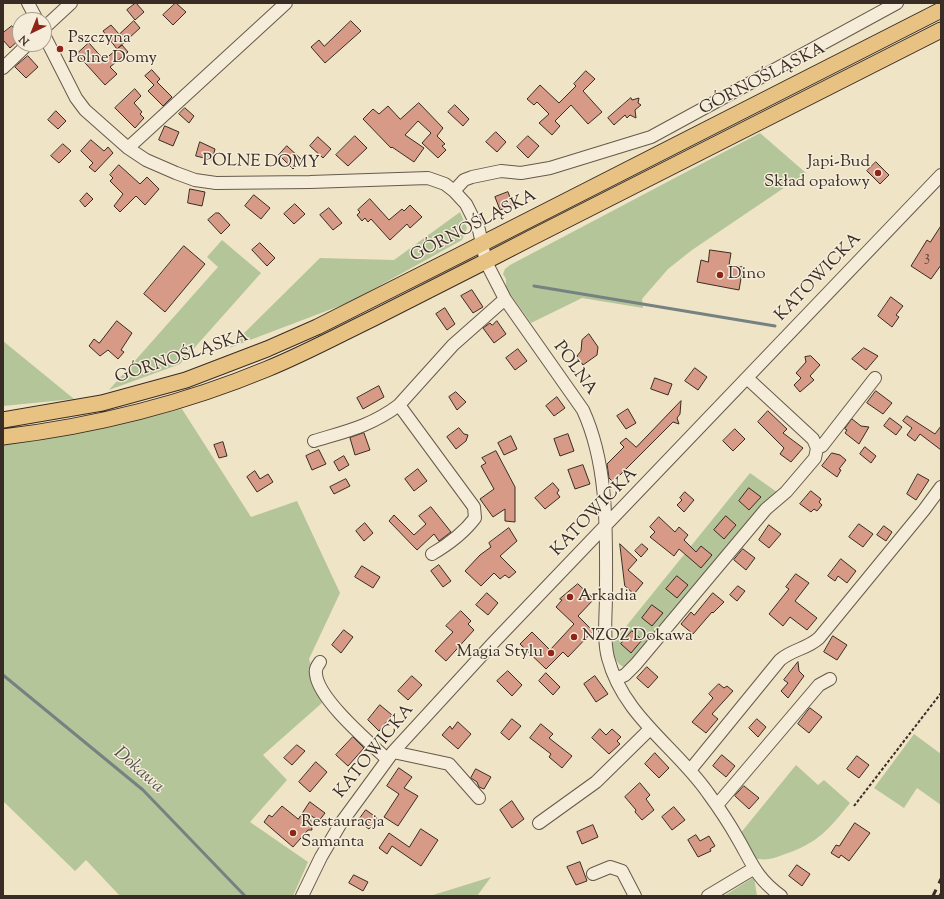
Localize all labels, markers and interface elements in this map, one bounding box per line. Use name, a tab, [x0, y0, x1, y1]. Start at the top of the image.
north arrow	[12, 12, 52, 52]
place label: Pszczyna Polne Domy	[68, 29, 157, 69]
text: N	[16, 31, 33, 49]
street label: GÓRNOŚLĄSKA	[697, 39, 829, 121]
marker: Pszczyna Polne Domy	[55, 44, 65, 54]
street label: POLNE DOMY	[202, 152, 320, 174]
place label: Japi-Bud Skład opałowy	[764, 153, 870, 193]
marker: Japi-Bud Skład opałowy	[873, 168, 883, 178]
street label: GÓRNOŚLĄSKA	[408, 186, 540, 268]
street label: KATOWICKA	[772, 230, 866, 326]
house number: 3	[924, 249, 930, 267]
place label: Dino	[728, 265, 765, 285]
marker: Dino	[715, 270, 725, 280]
street label: GÓRNOŚLĄSKA	[113, 327, 251, 389]
street label: POLNA	[548, 338, 600, 400]
street label: KATOWICKA	[548, 465, 642, 561]
place label: Arkadia	[578, 587, 637, 607]
marker: Arkadia	[565, 592, 575, 602]
place label: NZOZ Dokawa	[582, 627, 693, 647]
marker: NZOZ Dokawa	[569, 632, 579, 642]
place label: Magia Stylu	[457, 643, 543, 663]
marker: Magia Stylu	[546, 648, 556, 658]
street label: KATOWICKA	[331, 701, 419, 803]
water label: Dokawa	[108, 743, 168, 799]
place label: Restauracja Samanta	[301, 813, 385, 853]
marker: Restauracja Samanta	[288, 828, 298, 838]

